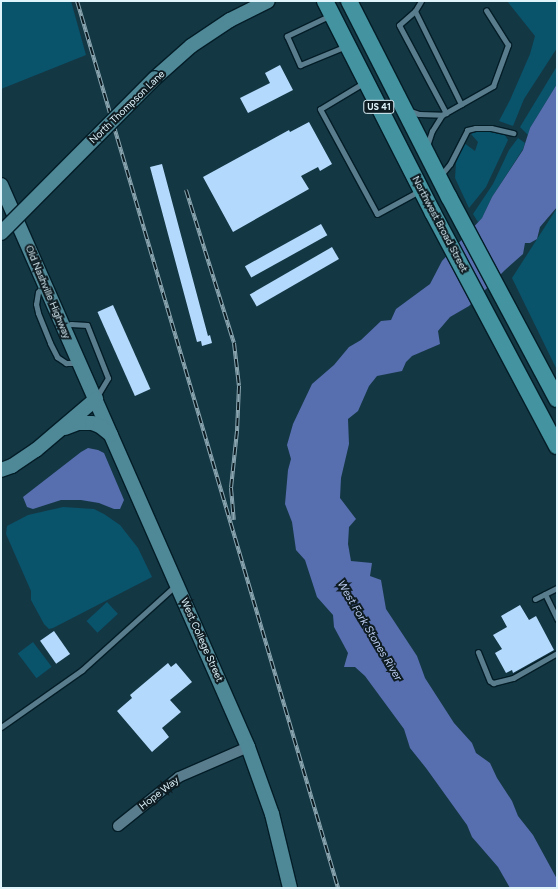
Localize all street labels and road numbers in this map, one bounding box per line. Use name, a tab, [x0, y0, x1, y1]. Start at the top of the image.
street label: North Thompson Lane	[87, 68, 167, 146]
road number: US 41	[363, 100, 395, 114]
street label: Northwest Broad Street	[410, 174, 470, 274]
street label: Old Nashville Highway	[23, 243, 73, 341]
street label: West College Street	[178, 596, 226, 684]
street label: Hope Way	[137, 774, 181, 812]

